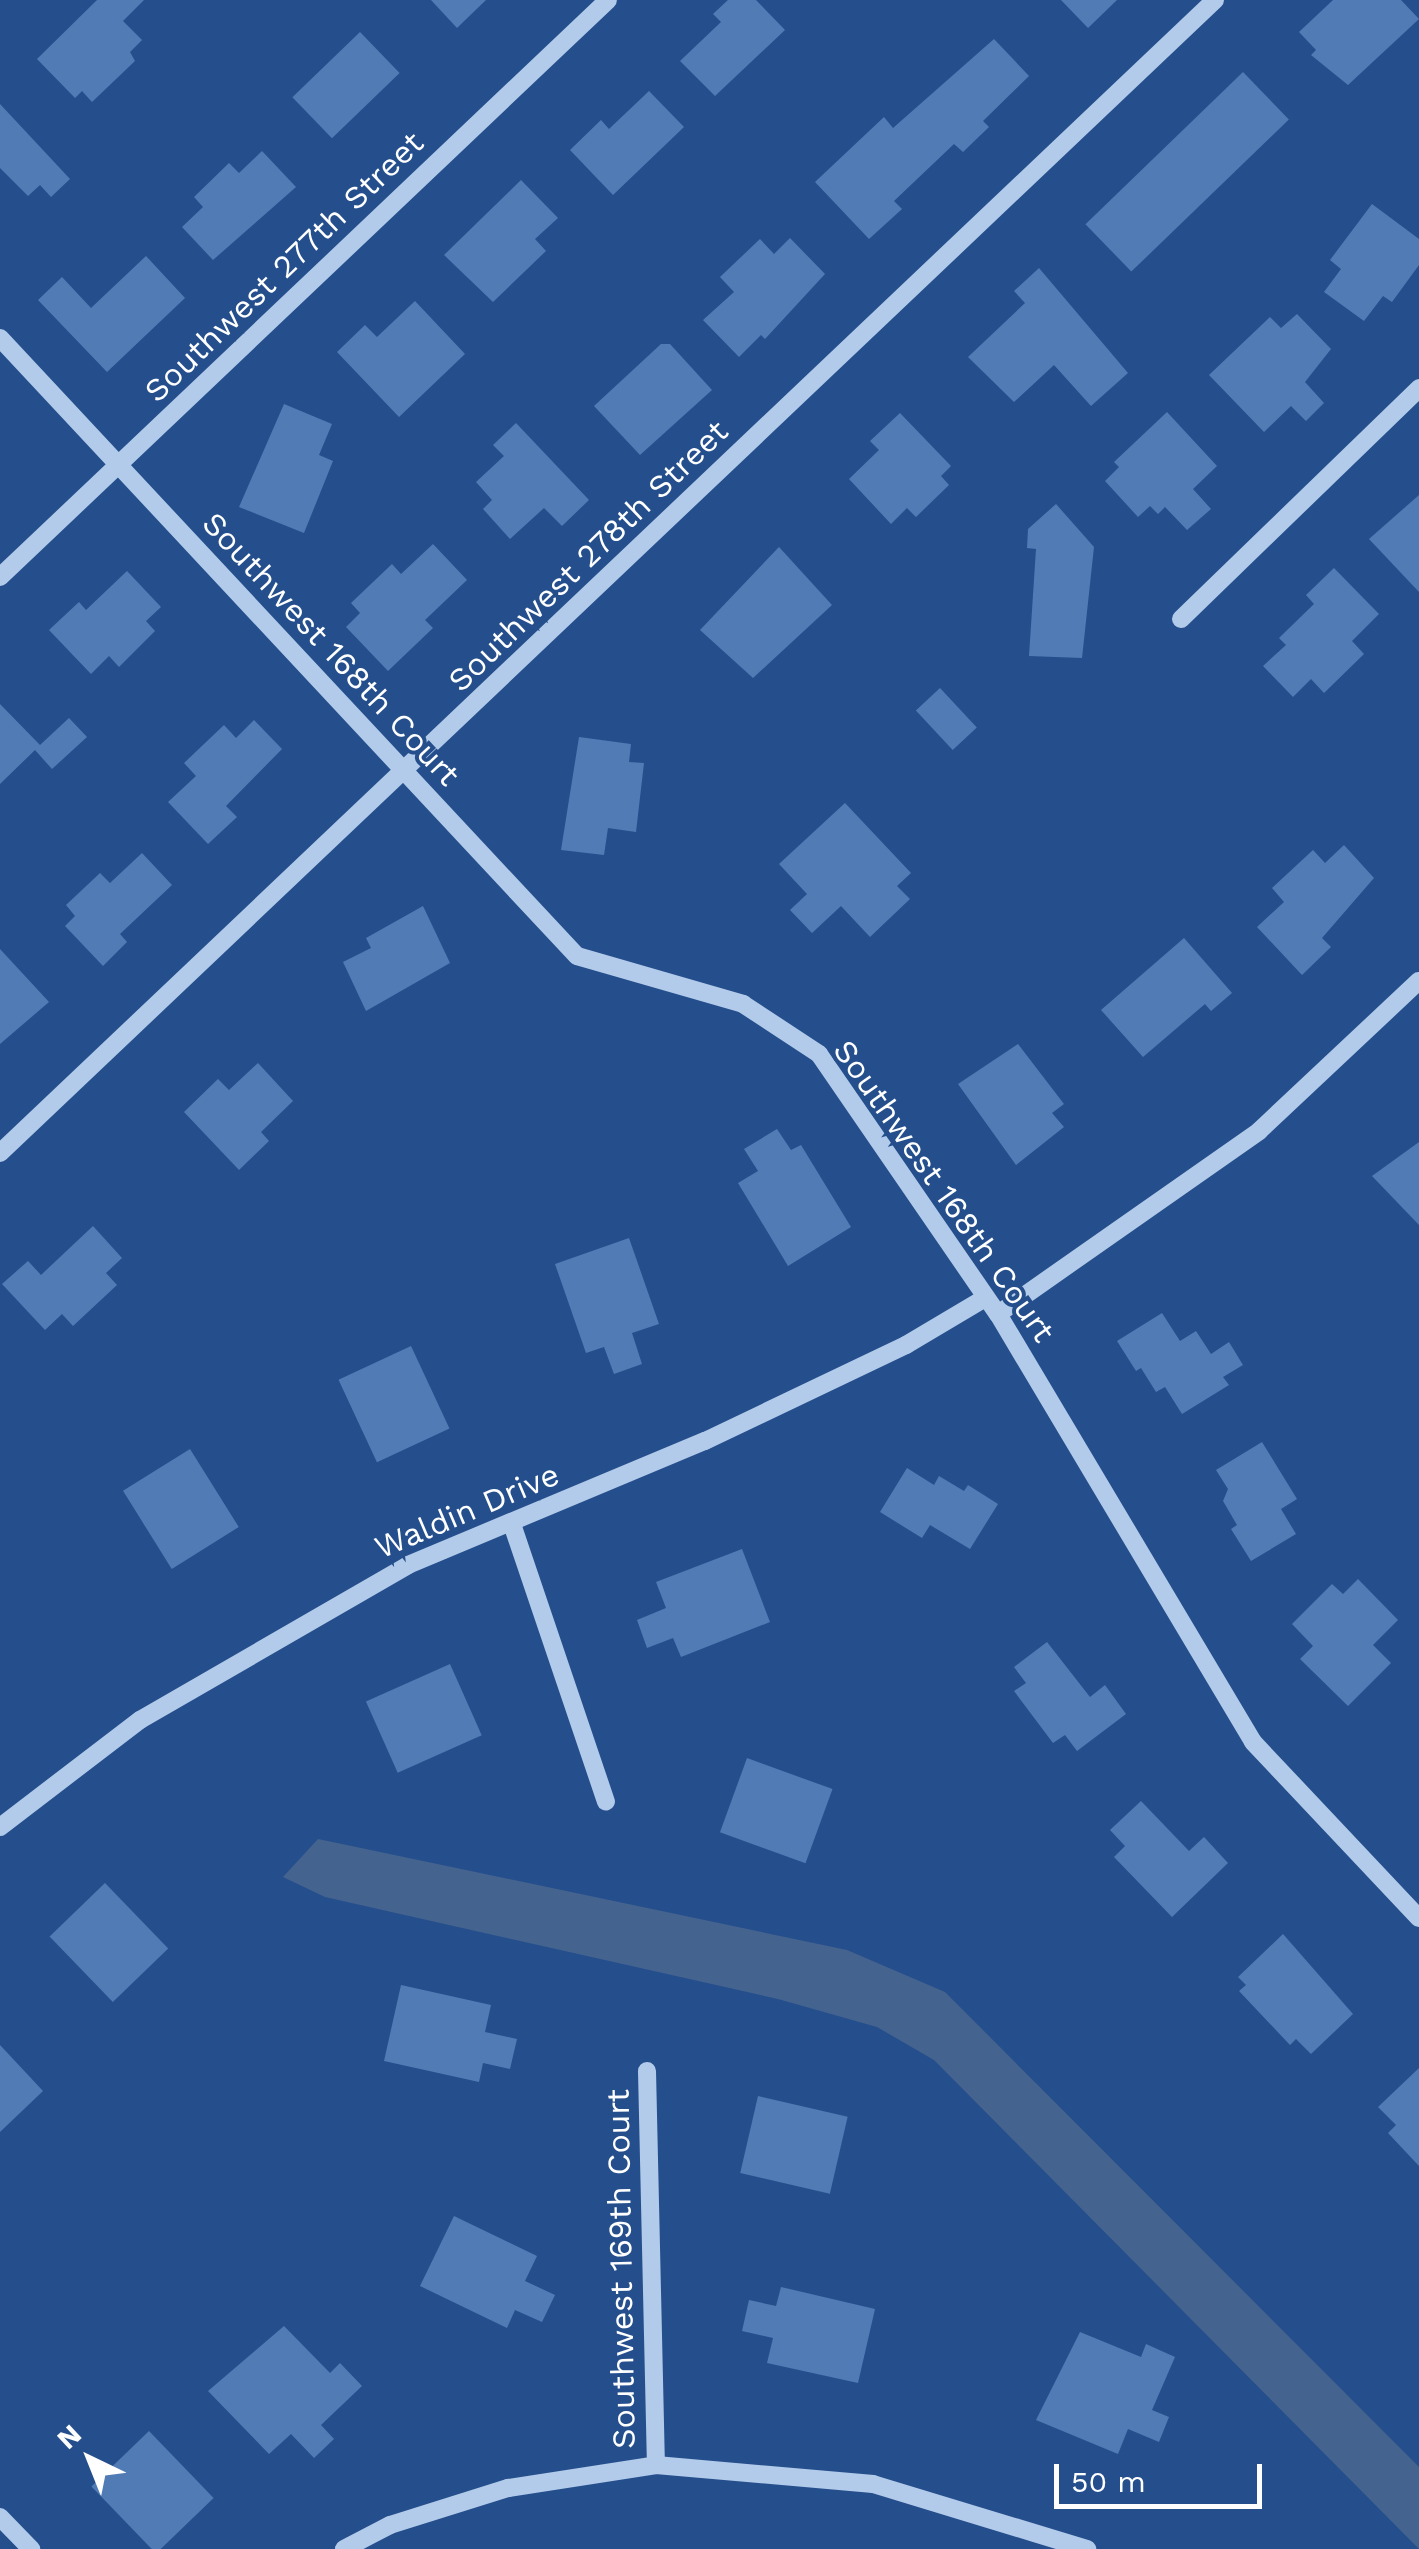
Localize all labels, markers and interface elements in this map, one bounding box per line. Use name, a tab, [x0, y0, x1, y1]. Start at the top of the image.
street label: Southwest 277th Street	[137, 124, 431, 410]
street label: Southwest 278th Street	[440, 412, 736, 700]
street label: Southwest 168th Court	[194, 504, 468, 794]
street label: Southwest 168th Court	[825, 1032, 1063, 1350]
street label: Waldin Drive	[369, 1455, 565, 1567]
street label: Southwest 169th Court	[599, 2088, 643, 2450]
north arrow	[40, 2409, 140, 2509]
text: N	[50, 2418, 88, 2456]
scale bar	[1059, 2444, 1266, 2506]
text: 50 m	[1071, 2464, 1146, 2499]

